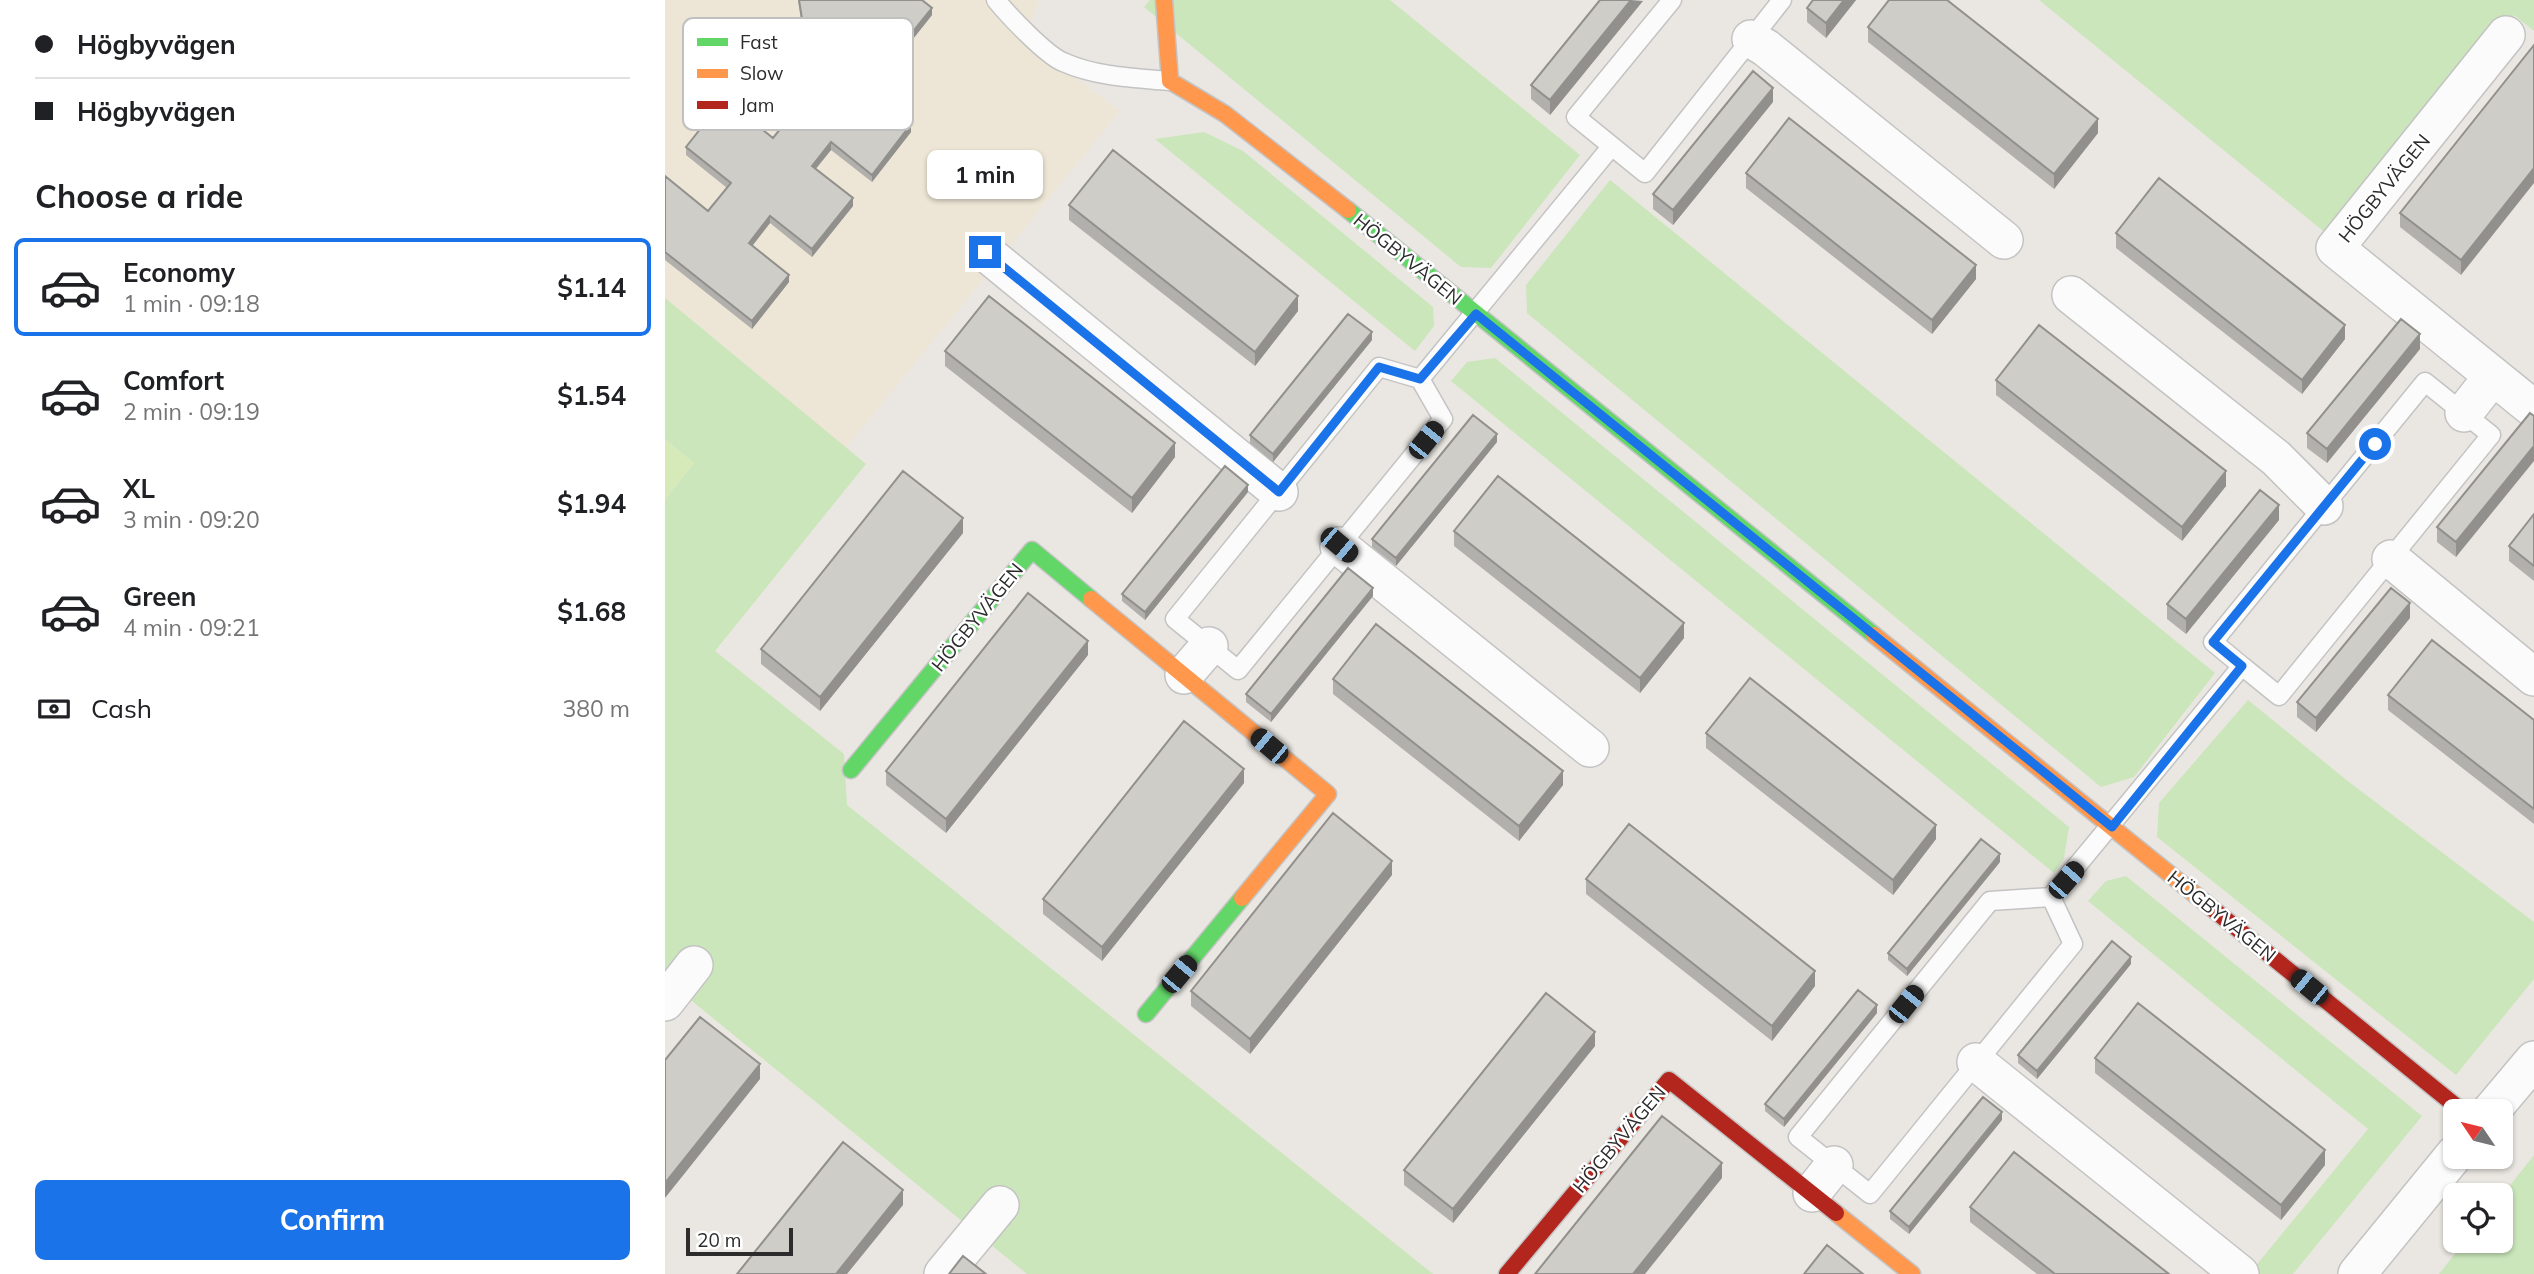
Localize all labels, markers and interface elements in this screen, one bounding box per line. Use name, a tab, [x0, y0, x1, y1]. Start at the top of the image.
legend	[683, 18, 913, 130]
text: Högbyvägen	[77, 28, 236, 61]
text: Fast	[740, 30, 778, 54]
text: Slow	[740, 61, 784, 85]
text: Jam	[740, 93, 774, 117]
text: Högbyvägen	[77, 95, 236, 128]
street label: HÖGBYVÄGEN	[2333, 129, 2435, 247]
callout: 1 min	[927, 150, 1043, 200]
text: 1 min	[955, 160, 1015, 189]
text: Choose a ride	[35, 176, 243, 216]
street label: HÖGBYVÄGEN	[1349, 208, 1467, 310]
route end	[969, 236, 1001, 268]
icon: car	[39, 256, 102, 319]
text: Economy	[123, 256, 235, 289]
text: $1.14	[557, 271, 626, 304]
text: 1 min · 09:18	[123, 289, 260, 318]
icon: car	[39, 364, 102, 427]
text: Comfort	[123, 364, 224, 397]
text: $1.54	[557, 379, 626, 412]
text: 2 min · 09:19	[123, 397, 260, 426]
car	[1405, 417, 1448, 463]
route start	[2359, 428, 2391, 460]
icon: car	[39, 472, 102, 535]
text: XL	[123, 472, 155, 505]
text: $1.94	[557, 487, 626, 520]
text: 3 min · 09:20	[123, 505, 260, 534]
car	[1317, 523, 1362, 567]
street label: HÖGBYVÄGEN	[926, 558, 1028, 676]
icon: car	[39, 580, 102, 643]
text: Green	[123, 580, 196, 613]
text: $1.68	[557, 595, 626, 628]
text: 4 min · 09:21	[123, 613, 260, 642]
icon: cash	[35, 690, 73, 728]
text: Cash	[91, 692, 152, 725]
text: 380 m	[562, 694, 630, 723]
car	[1247, 724, 1292, 768]
car	[2045, 857, 2088, 903]
street label: HÖGBYVÄGEN	[2163, 865, 2281, 967]
car	[1158, 951, 1201, 997]
car	[2287, 966, 2332, 1008]
car	[1885, 981, 1928, 1027]
street label: HÖGBYVÄGEN	[1567, 1080, 1671, 1198]
north arrow	[2443, 1099, 2513, 1169]
map controls	[2443, 1099, 2513, 1253]
button: Confirm	[35, 1180, 630, 1260]
button: locate	[2443, 1183, 2513, 1253]
scale bar	[686, 1225, 793, 1257]
text: 20 m	[697, 1228, 741, 1252]

